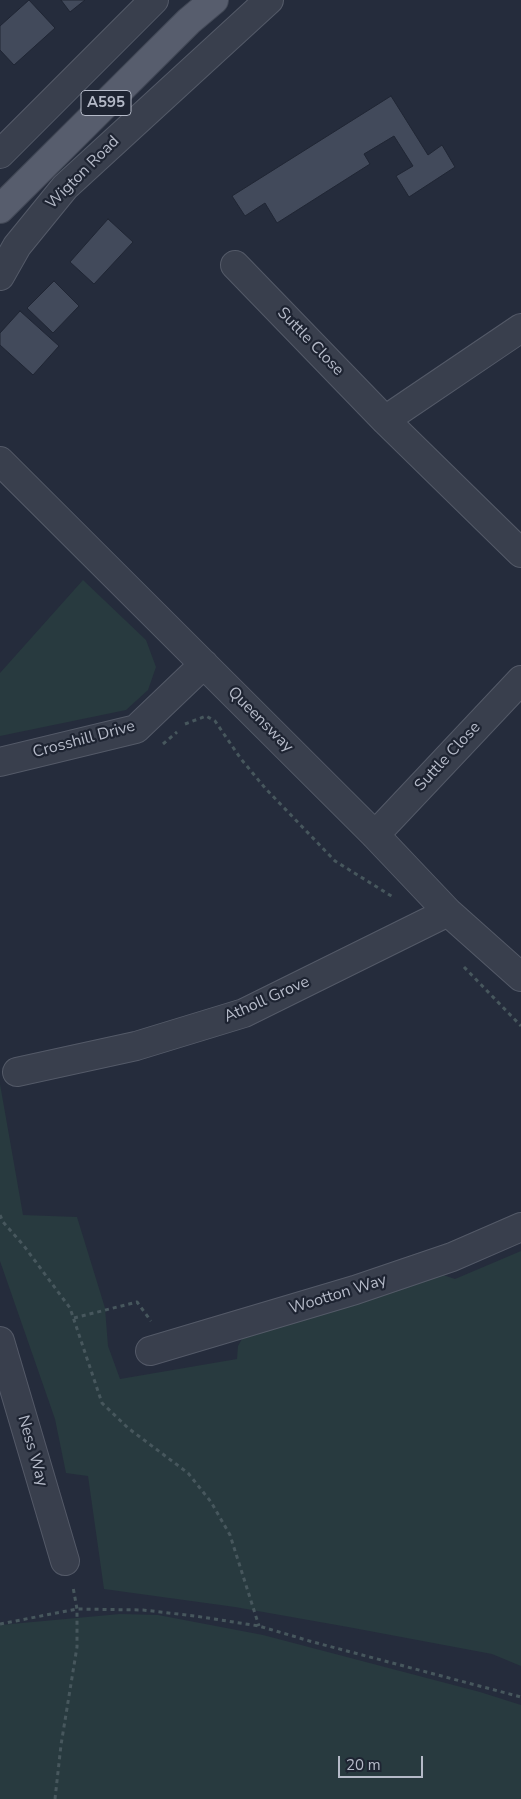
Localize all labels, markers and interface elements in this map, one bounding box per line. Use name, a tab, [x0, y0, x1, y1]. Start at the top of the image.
road number: A595	[81, 90, 131, 116]
street label: Wigton Road	[42, 132, 124, 214]
street label: Suttle Close	[273, 304, 347, 380]
street label: Queensway	[223, 683, 297, 757]
street label: Crosshill Drive	[31, 717, 137, 763]
street label: Suttle Close	[411, 718, 485, 796]
street label: Atholl Grove	[221, 973, 313, 1027]
street label: Wootton Way	[287, 1271, 389, 1319]
street label: Ness Way	[13, 1413, 51, 1489]
scale bar	[341, 1746, 426, 1778]
text: 20 m	[346, 1755, 381, 1775]

